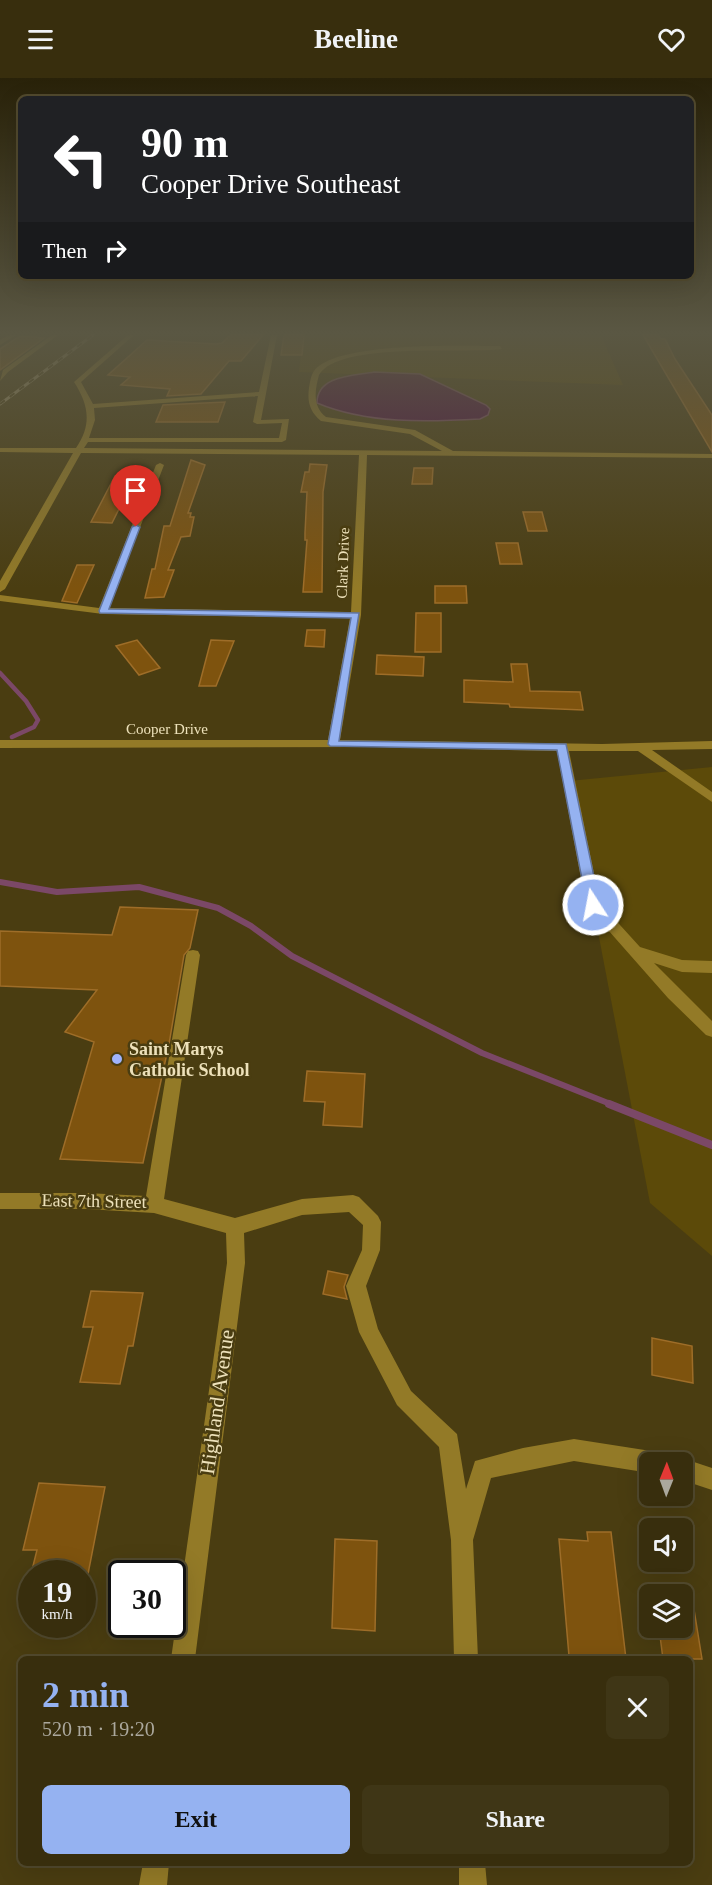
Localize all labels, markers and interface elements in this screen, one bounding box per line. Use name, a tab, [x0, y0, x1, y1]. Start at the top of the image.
icon: menu	[24, 23, 57, 56]
icon: heart	[655, 23, 688, 56]
text: Beeline	[314, 24, 398, 54]
icon: left	[42, 120, 120, 198]
text: 90 m	[141, 120, 229, 166]
text: Cooper Drive Southeast	[141, 169, 400, 199]
icon: right	[99, 234, 132, 267]
text: Then	[42, 238, 87, 263]
pin	[110, 465, 161, 527]
icon: arrive	[119, 474, 152, 507]
street label: Clark Drive	[334, 527, 352, 599]
street label: Cooper Drive	[126, 721, 208, 737]
position arrow	[561, 873, 625, 937]
place label: Saint Marys Catholic School	[129, 1039, 250, 1080]
marker: Saint Marys Catholic School	[110, 1052, 124, 1066]
street label: East 7th Street	[41, 1190, 147, 1212]
street label: Highland Avenue	[195, 1328, 239, 1476]
north arrow	[639, 1452, 693, 1506]
map controls	[639, 1452, 693, 1638]
button: sound	[639, 1518, 693, 1572]
speed limit sign: 30	[108, 1560, 186, 1638]
text: 19	[42, 1575, 72, 1608]
button: layers	[639, 1584, 693, 1638]
text: km/h	[42, 1606, 72, 1622]
text: 2 min	[42, 1675, 129, 1715]
button: close	[606, 1676, 669, 1739]
text: 520 m · 19:20	[42, 1718, 155, 1740]
button: Exit	[42, 1785, 350, 1854]
button: Share	[362, 1785, 669, 1854]

